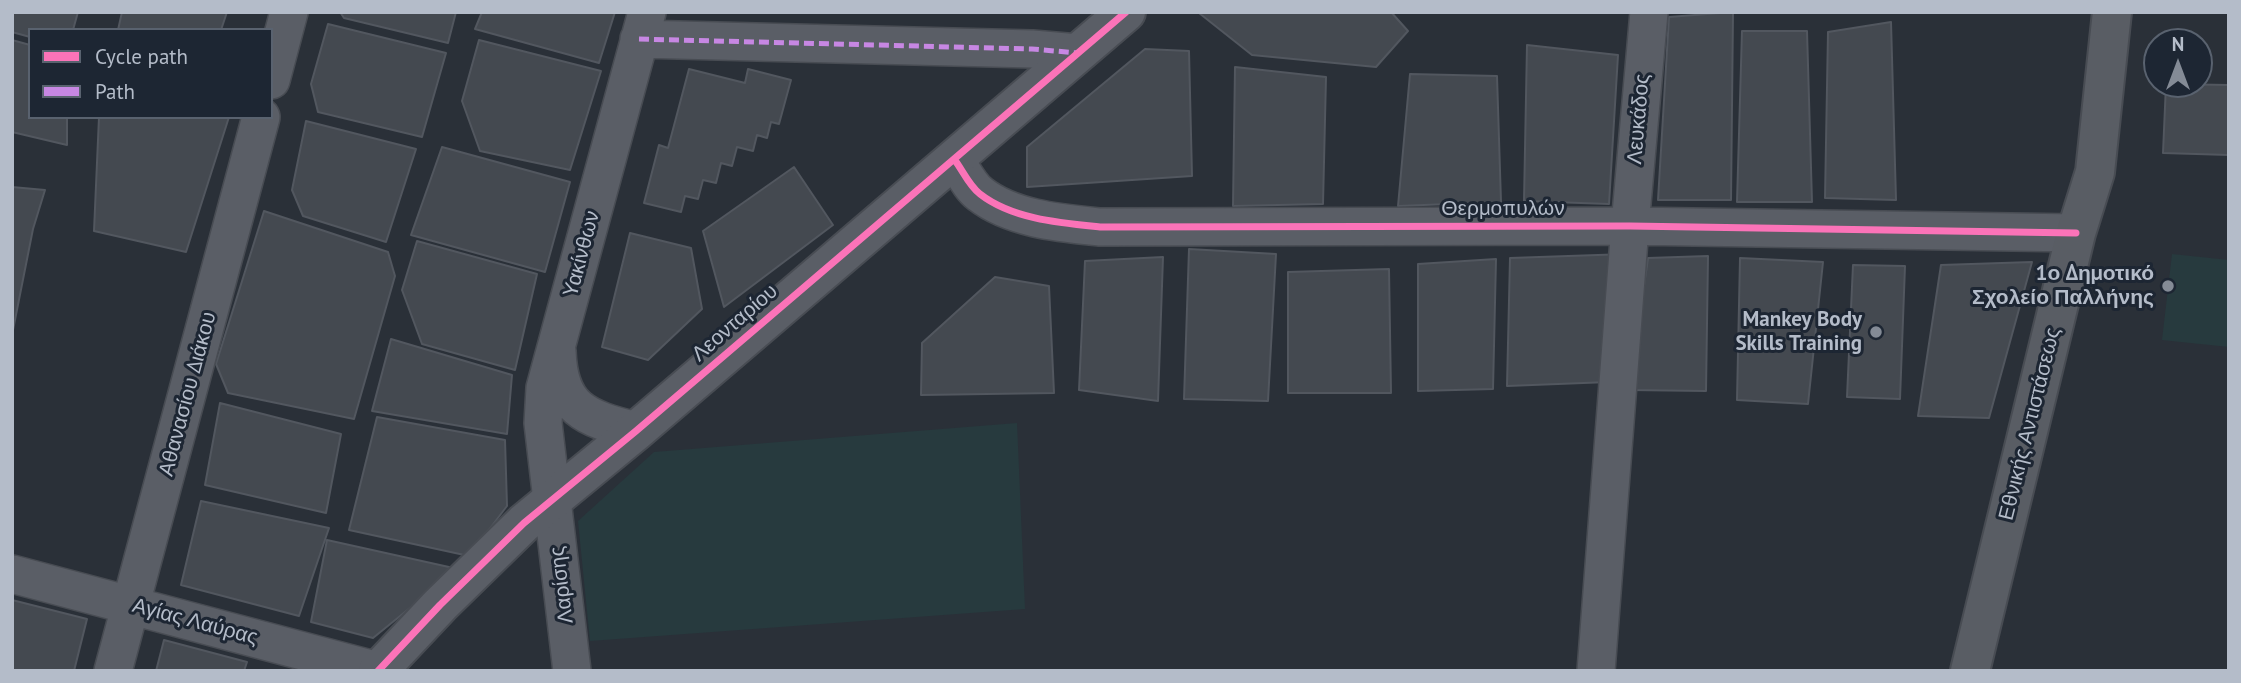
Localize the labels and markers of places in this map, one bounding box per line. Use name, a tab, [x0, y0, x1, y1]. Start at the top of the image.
place label: 1ο Δημοτικό Σχολείο Παλλήνης	[1972, 261, 2154, 311]
marker: 1ο Δημοτικό Σχολείο Παλλήνης	[2160, 278, 2176, 294]
place label: Mankey Body Skills Training	[1735, 307, 1862, 357]
marker: Mankey Body Skills Training	[1868, 324, 1884, 340]

